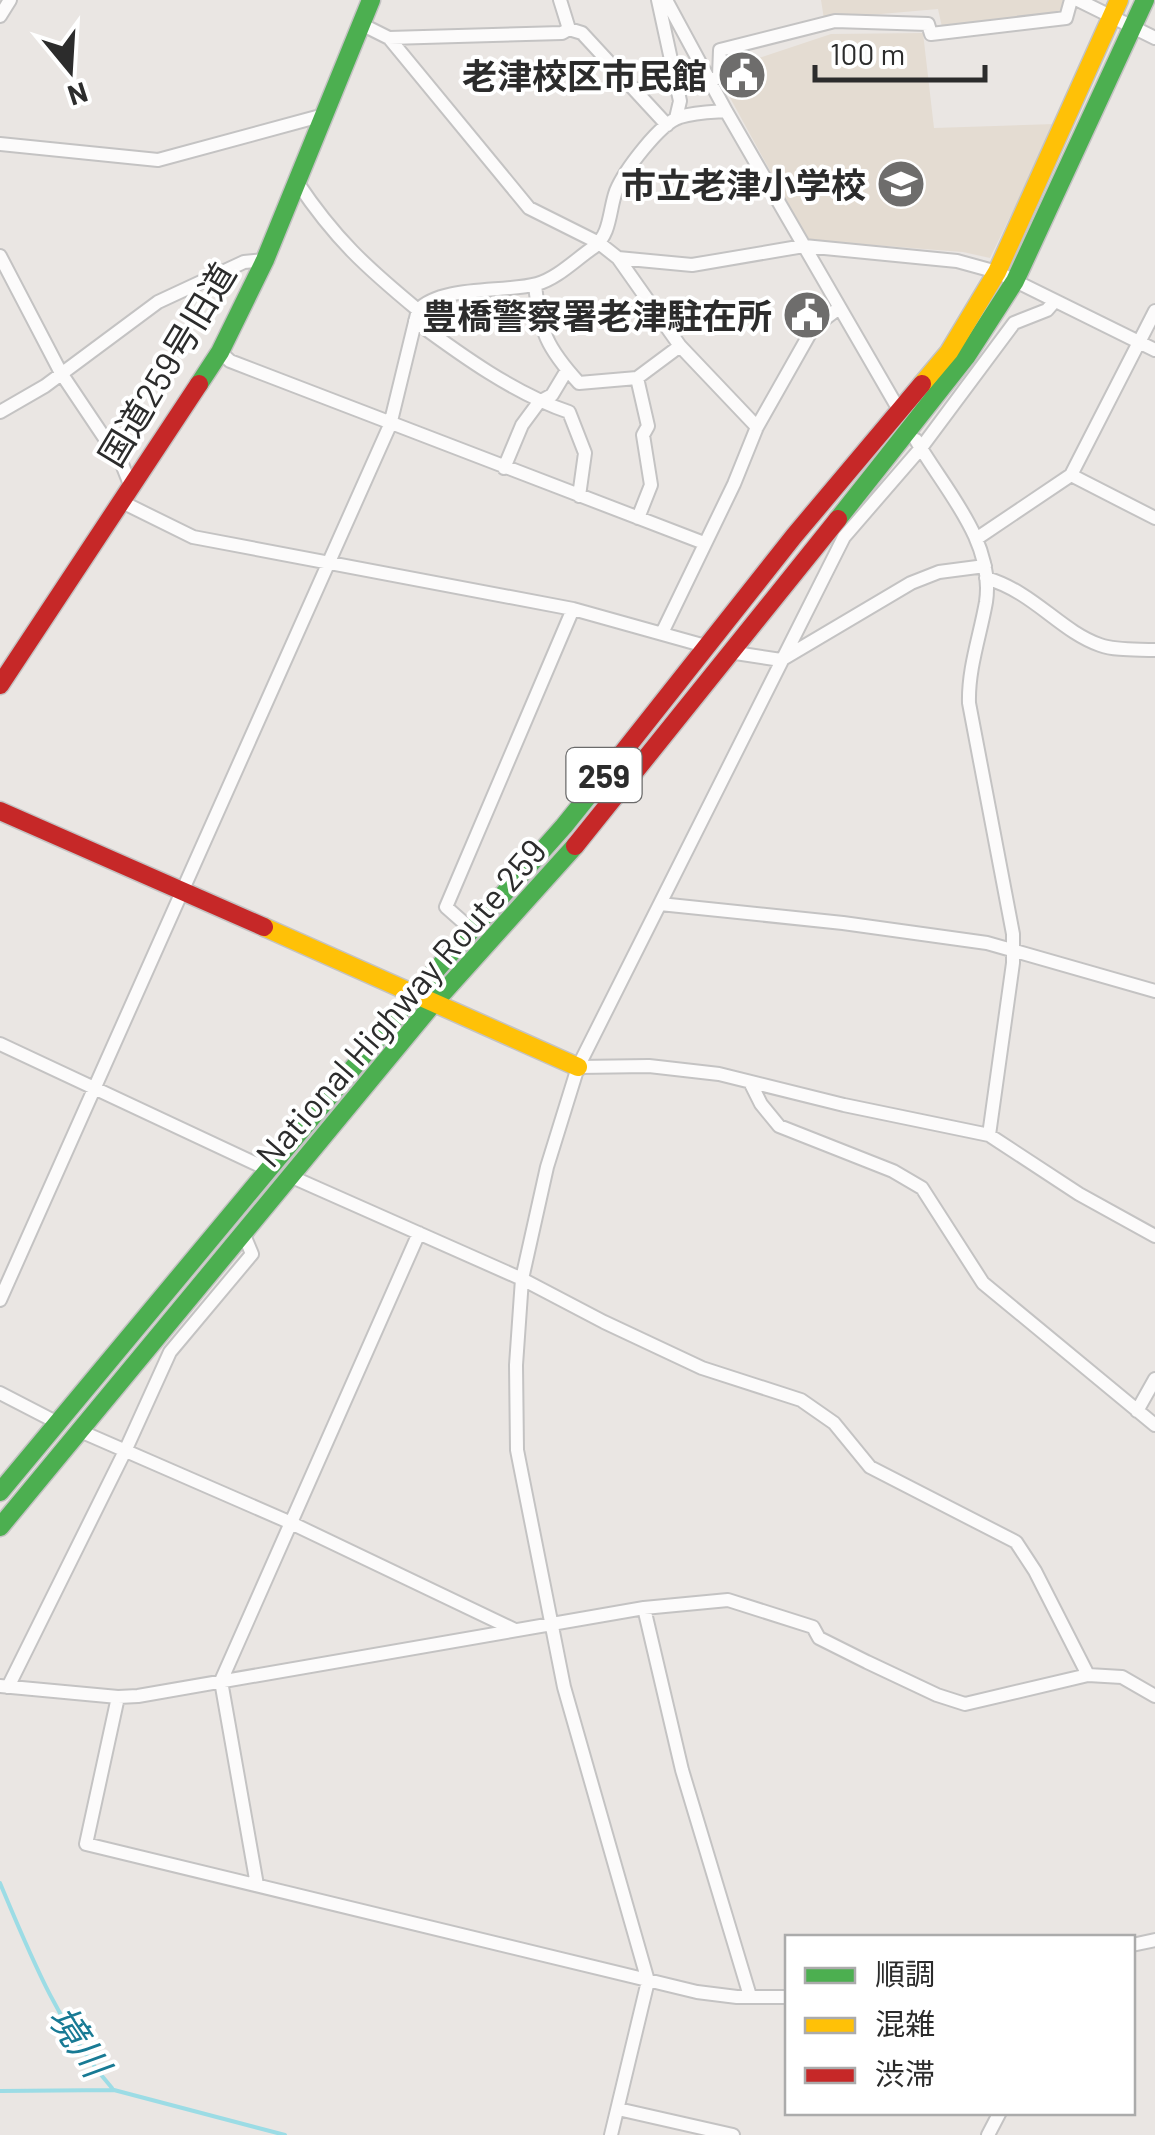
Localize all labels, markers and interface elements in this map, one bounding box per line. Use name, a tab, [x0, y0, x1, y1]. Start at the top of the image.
north arrow	[20, 20, 120, 120]
scale bar	[815, 20, 985, 82]
text: 100 m	[830, 35, 905, 71]
public building icon: 老津校区市民館	[716, 49, 768, 101]
place label: 老津校区市民館	[462, 54, 707, 96]
text: N	[64, 76, 92, 114]
school or university icon: 市立老津小学校	[875, 158, 927, 210]
place label: 市立老津小学校	[621, 163, 866, 205]
street label: 国道259号旧道	[89, 255, 243, 473]
public building icon: 豊橋警察署老津駐在所	[781, 289, 833, 341]
place label: 豊橋警察署老津駐在所	[422, 294, 772, 336]
road number: 259	[566, 748, 642, 802]
street label: National Highway Route 259	[246, 829, 554, 1175]
legend	[785, 1935, 1135, 2115]
text: 順調	[875, 1955, 935, 1991]
water label: 境川	[40, 1996, 123, 2088]
text: 混雑	[875, 2005, 935, 2041]
text: 渋滞	[875, 2055, 935, 2091]

